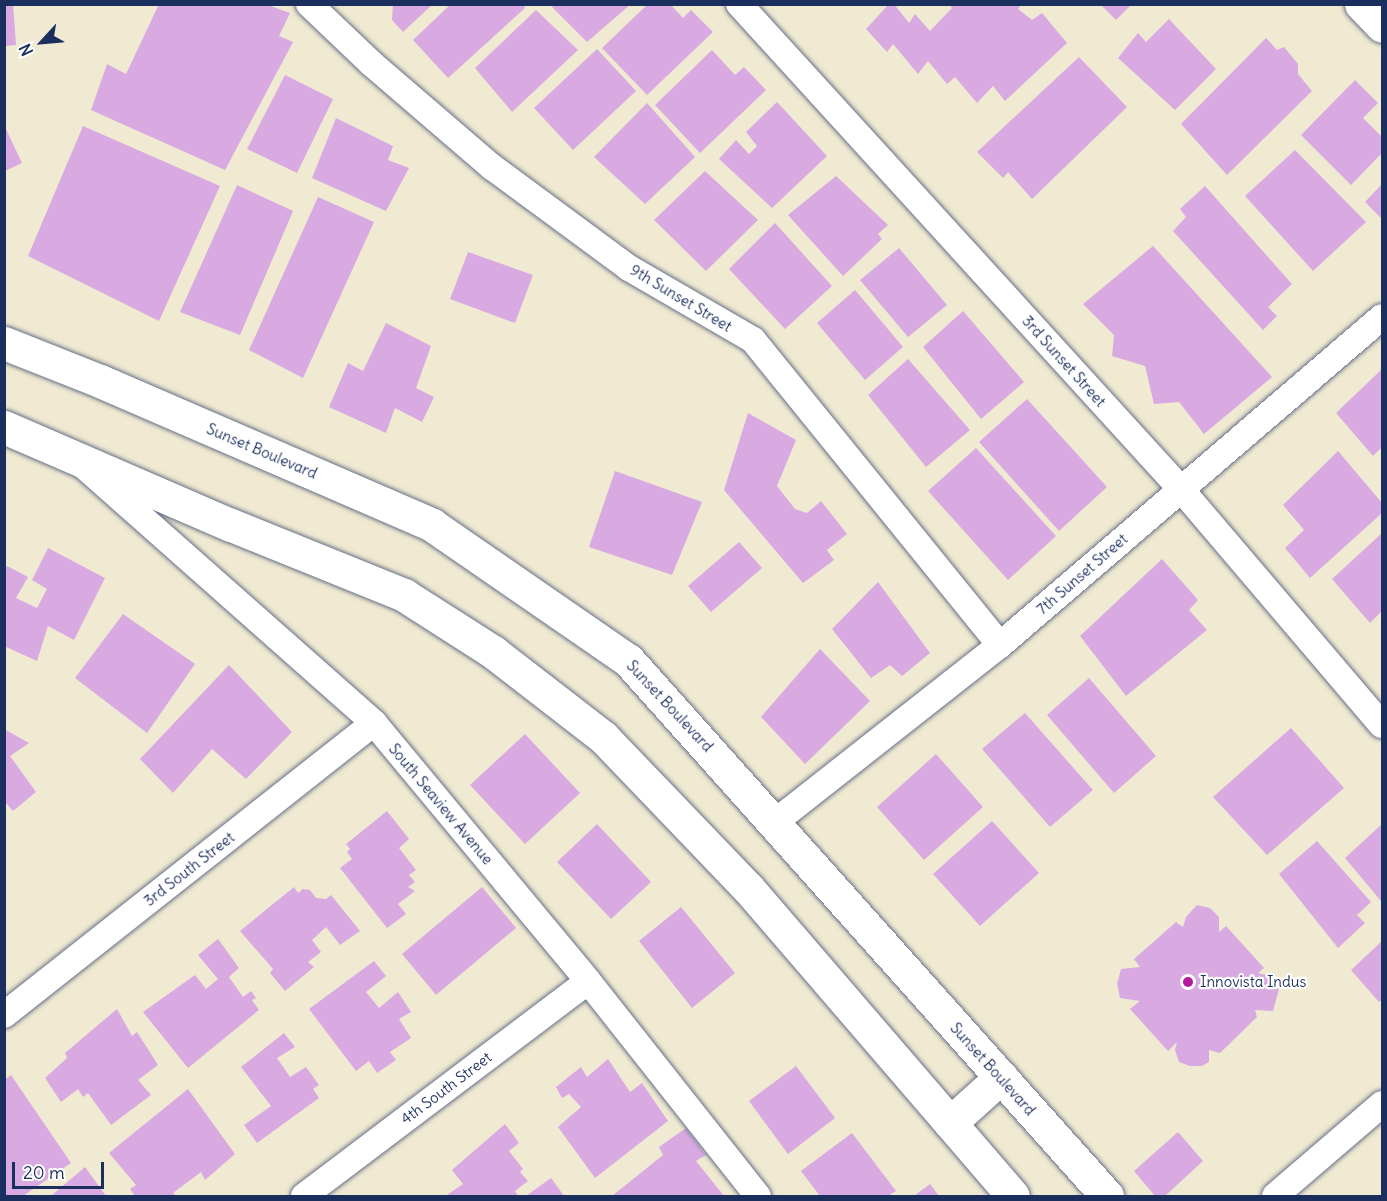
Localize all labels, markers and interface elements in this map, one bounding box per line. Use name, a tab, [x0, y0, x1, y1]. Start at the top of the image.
north arrow	[12, 12, 72, 72]
text: N	[14, 41, 37, 59]
street label: 9th Sunset Street	[627, 261, 735, 335]
street label: 3rd Sunset Street	[1018, 312, 1110, 410]
street label: Sunset Boulevard	[204, 420, 320, 482]
street label: 7th Sunset Street	[1033, 530, 1131, 618]
street label: Sunset Boulevard	[623, 657, 717, 755]
street label: South Seaview Avenue	[385, 740, 497, 868]
street label: 3rd South Street	[140, 828, 238, 910]
place label: Innovista Indus	[1200, 973, 1306, 991]
marker: Innovista Indus	[1181, 975, 1195, 989]
street label: Sunset Boulevard	[947, 1019, 1039, 1119]
street label: 4th South Street	[397, 1048, 495, 1128]
scale bar	[15, 1150, 106, 1188]
text: 20 m	[23, 1161, 65, 1184]

